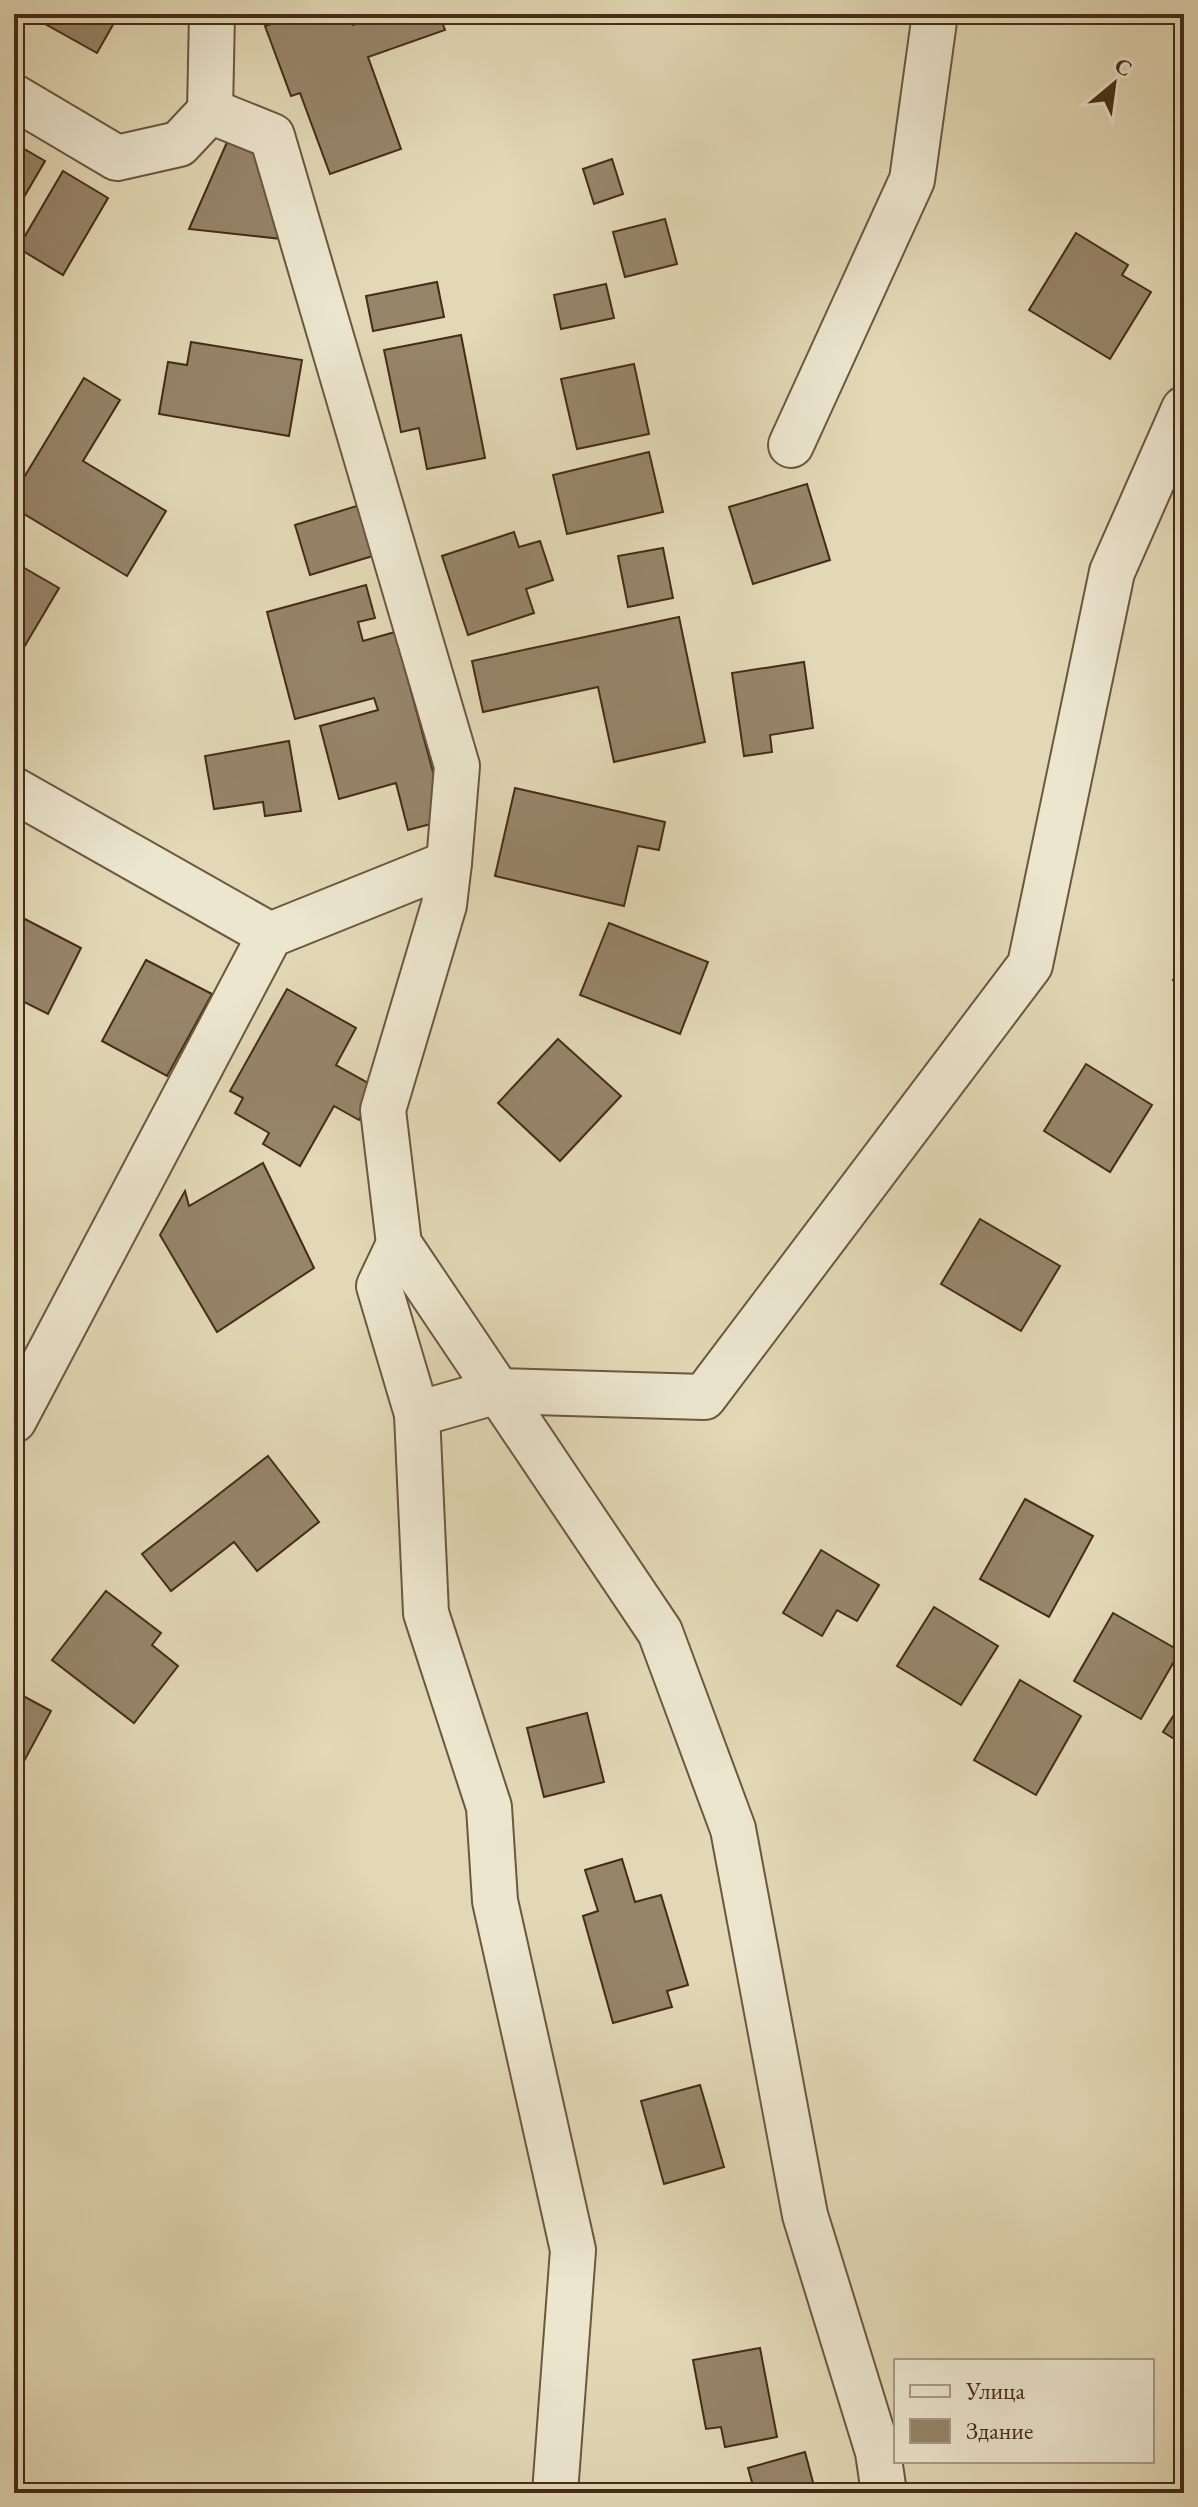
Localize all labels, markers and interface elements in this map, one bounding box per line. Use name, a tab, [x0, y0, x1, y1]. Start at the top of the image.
north arrow	[1074, 44, 1154, 124]
text: С	[1110, 50, 1137, 83]
legend	[894, 2359, 1154, 2463]
text: Улица	[965, 2375, 1025, 2406]
text: Здание	[966, 2415, 1033, 2446]

